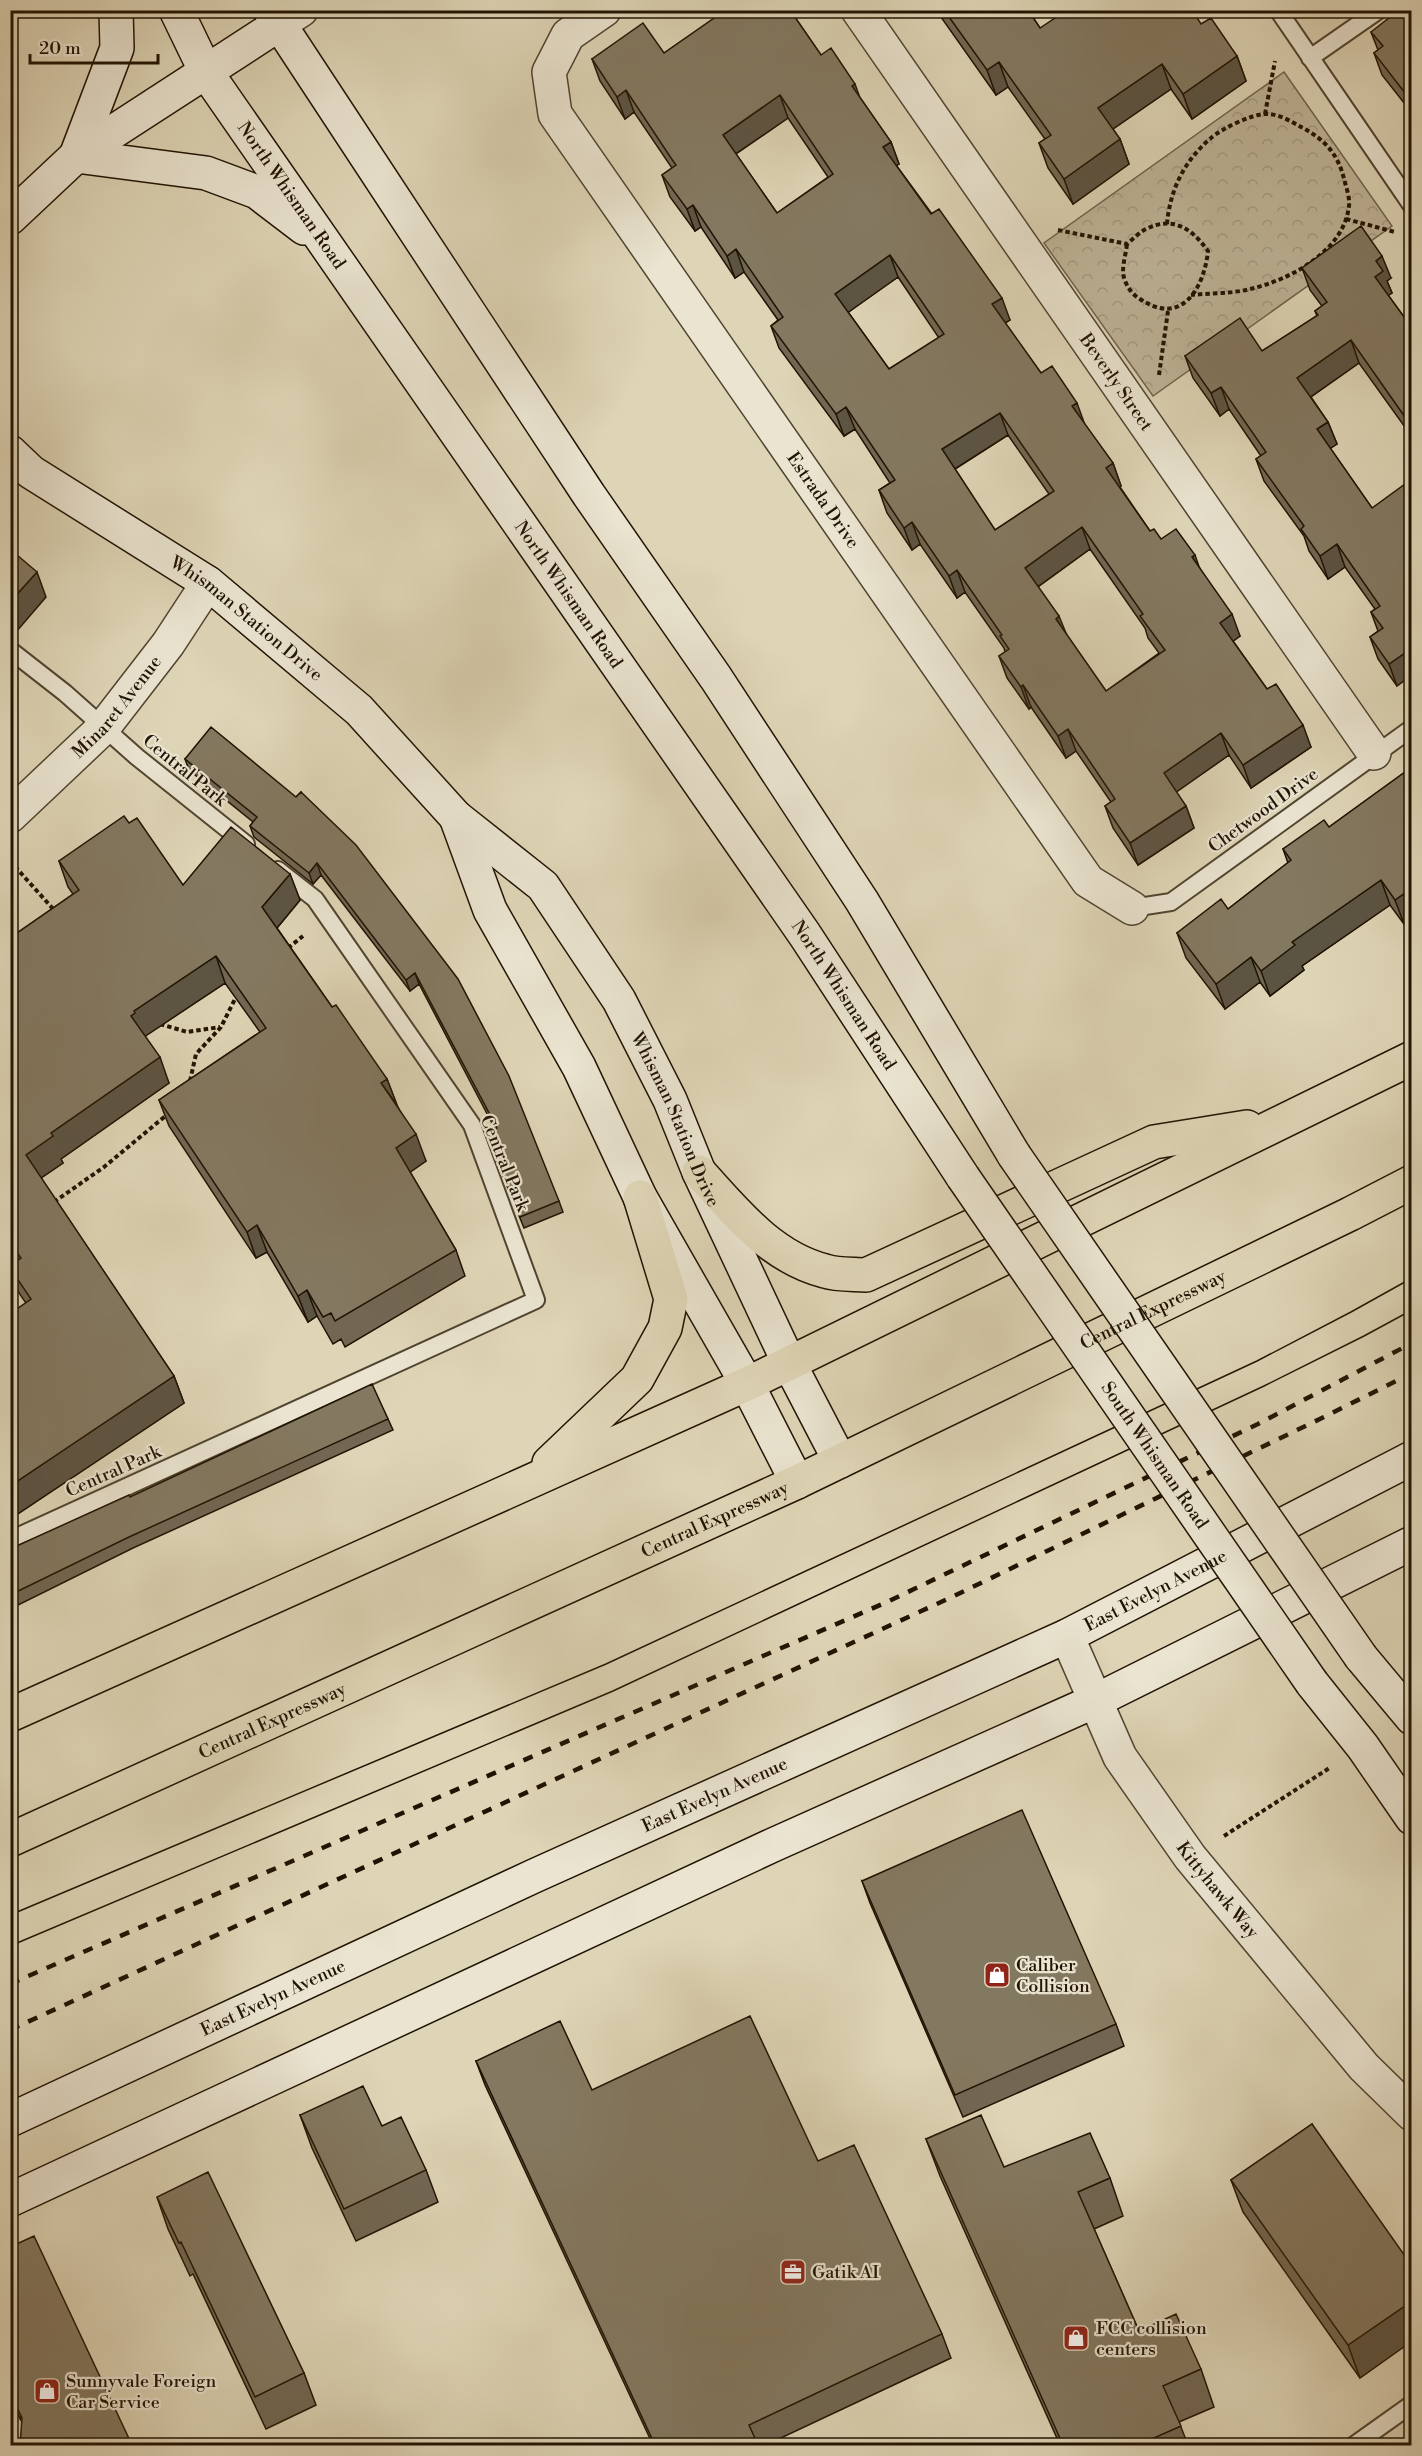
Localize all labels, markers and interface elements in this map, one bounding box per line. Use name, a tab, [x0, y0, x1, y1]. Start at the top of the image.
scale bar	[30, 27, 158, 65]
text: 20 m	[39, 37, 81, 60]
street label: North Whisman Road	[232, 117, 351, 275]
street label: Beverly Street	[1074, 328, 1158, 436]
street label: Estrada Drive	[781, 448, 864, 553]
street label: North Whisman Road	[509, 517, 628, 674]
street label: Whisman Station Drive	[165, 551, 327, 687]
street label: Minaret Avenue	[67, 651, 167, 764]
street label: Central Park	[138, 729, 233, 812]
street label: Chetwood Drive	[1204, 763, 1323, 858]
street label: North Whisman Road	[786, 916, 902, 1075]
street label: Whisman Station Drive	[625, 1028, 725, 1211]
street label: Central Park	[475, 1112, 535, 1216]
street label: Central Expressway	[1076, 1265, 1230, 1355]
street label: South Whisman Road	[1096, 1377, 1214, 1534]
street label: Central Park	[62, 1440, 166, 1503]
street label: Central Expressway	[637, 1476, 792, 1563]
street label: East Evelyn Avenue	[1080, 1545, 1231, 1637]
street label: Central Expressway	[195, 1678, 350, 1765]
street label: East Evelyn Avenue	[638, 1752, 791, 1838]
street label: Kittyhawk Way	[1171, 1837, 1264, 1943]
street label: East Evelyn Avenue	[197, 1954, 349, 2042]
place label: Caliber Collision	[1016, 1954, 1090, 1998]
shop icon: Caliber Collision	[982, 1960, 1012, 1990]
office icon: Gatik AI	[778, 2257, 808, 2287]
place label: Gatik AI	[812, 2261, 879, 2284]
place label: FCC collision centers	[1096, 2317, 1207, 2361]
shop icon: FCC collision centers	[1061, 2323, 1091, 2353]
place label: Sunnyvale Foreign Car Service	[66, 2370, 216, 2414]
shop icon: Sunnyvale Foreign Car Service	[32, 2376, 62, 2406]

